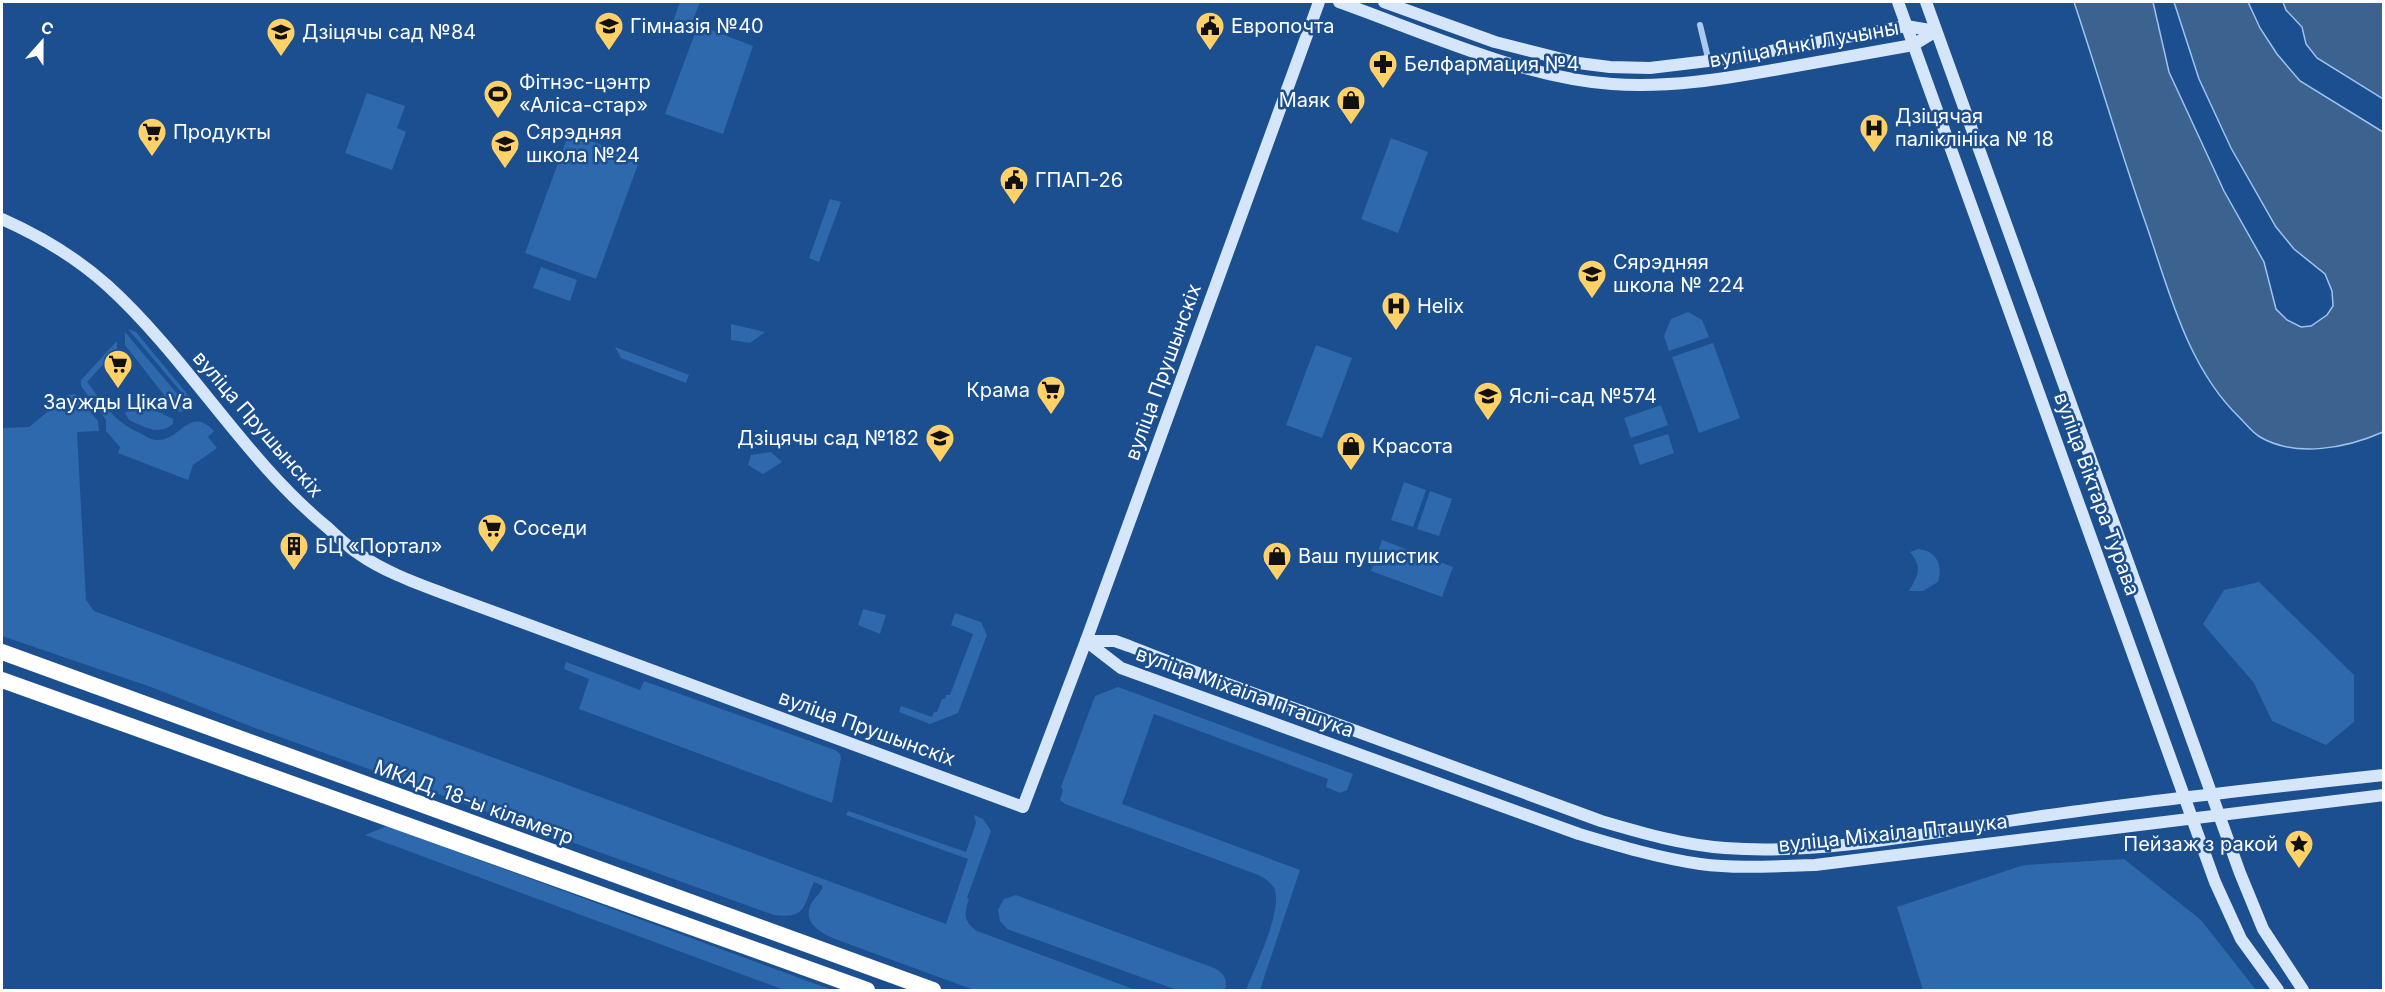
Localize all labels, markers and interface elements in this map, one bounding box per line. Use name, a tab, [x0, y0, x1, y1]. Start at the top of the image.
school or university icon: Гімназія №40	[593, 10, 625, 52]
public building icon: Европочта	[1194, 10, 1226, 52]
north arrow	[12, 12, 72, 72]
place label: Гімназія №40	[630, 14, 764, 38]
place label: Европочта	[1231, 14, 1335, 38]
school or university icon: Дзіцячы сад №84	[265, 16, 297, 58]
street label: вуліца Янкі Лучыны	[1707, 16, 1901, 72]
text: С	[38, 17, 57, 40]
place label: Дзіцячы сад №84	[302, 20, 476, 44]
pharmacy icon: Белфармация №4	[1367, 48, 1399, 90]
place label: Белфармация №4	[1404, 52, 1579, 76]
place label: Фітнэс-цэнтр «Аліса-стар»	[519, 70, 651, 117]
sports icon: Фітнэс-цэнтр «Аліса-стар»	[482, 78, 514, 120]
shop icon: Маяк	[1335, 84, 1367, 126]
place label: Маяк	[1279, 88, 1330, 112]
place label: Дзіцячая паліклініка № 18	[1895, 104, 2054, 151]
hospital icon: Дзіцячая паліклініка № 18	[1858, 112, 1890, 154]
supermarket icon: Продукты	[136, 116, 168, 158]
place label: Продукты	[173, 120, 271, 144]
place label: Сярэдняя школа №24	[526, 120, 640, 167]
school or university icon: Сярэдняя школа №24	[489, 128, 521, 170]
public building icon: ГПАП-26	[998, 164, 1030, 206]
place label: ГПАП-26	[1035, 168, 1123, 192]
place label: Сярэдняя школа № 224	[1613, 250, 1745, 297]
school or university icon: Сярэдняя школа № 224	[1576, 258, 1608, 300]
street label: вуліца Прушынскіх	[1120, 281, 1206, 463]
hospital icon: Helix	[1380, 290, 1412, 332]
place label: Helix	[1417, 294, 1464, 318]
street label: вуліца Прушынскіх	[188, 346, 328, 502]
supermarket icon: Заужды ЦікаVа	[102, 348, 134, 390]
supermarket icon: Крама	[1035, 374, 1067, 416]
place label: Крама	[966, 378, 1030, 402]
school or university icon: Яслі-сад №574	[1472, 380, 1504, 422]
place label: Яслі-сад №574	[1509, 384, 1657, 408]
street label: вуліца Віктара Турава	[2049, 389, 2145, 599]
place label: Заужды ЦікаVа	[43, 390, 193, 414]
school or university icon: Дзіцячы сад №182	[924, 422, 956, 464]
place label: Дзіцячы сад №182	[737, 426, 919, 450]
shop icon: Красота	[1335, 430, 1367, 472]
place label: Красота	[1372, 434, 1453, 458]
supermarket icon: Соседи	[476, 512, 508, 554]
place label: Соседи	[513, 516, 587, 540]
building icon: БЦ «Портал»	[278, 530, 310, 572]
place label: БЦ «Портал»	[315, 534, 442, 558]
shop icon: Ваш пушистик	[1261, 540, 1293, 582]
place label: Ваш пушистик	[1298, 544, 1439, 568]
street label: вуліца Міхаіла Пташука	[1133, 641, 1357, 743]
street label: вуліца Прушынскіх	[776, 685, 958, 771]
street label: МКАД, 18-ы кіламетр	[371, 755, 577, 849]
street label: вуліца Міхаіла Пташука	[1777, 809, 2009, 857]
place icon: Пейзаж з ракой	[2283, 828, 2315, 870]
place label: Пейзаж з ракой	[2123, 832, 2278, 856]

